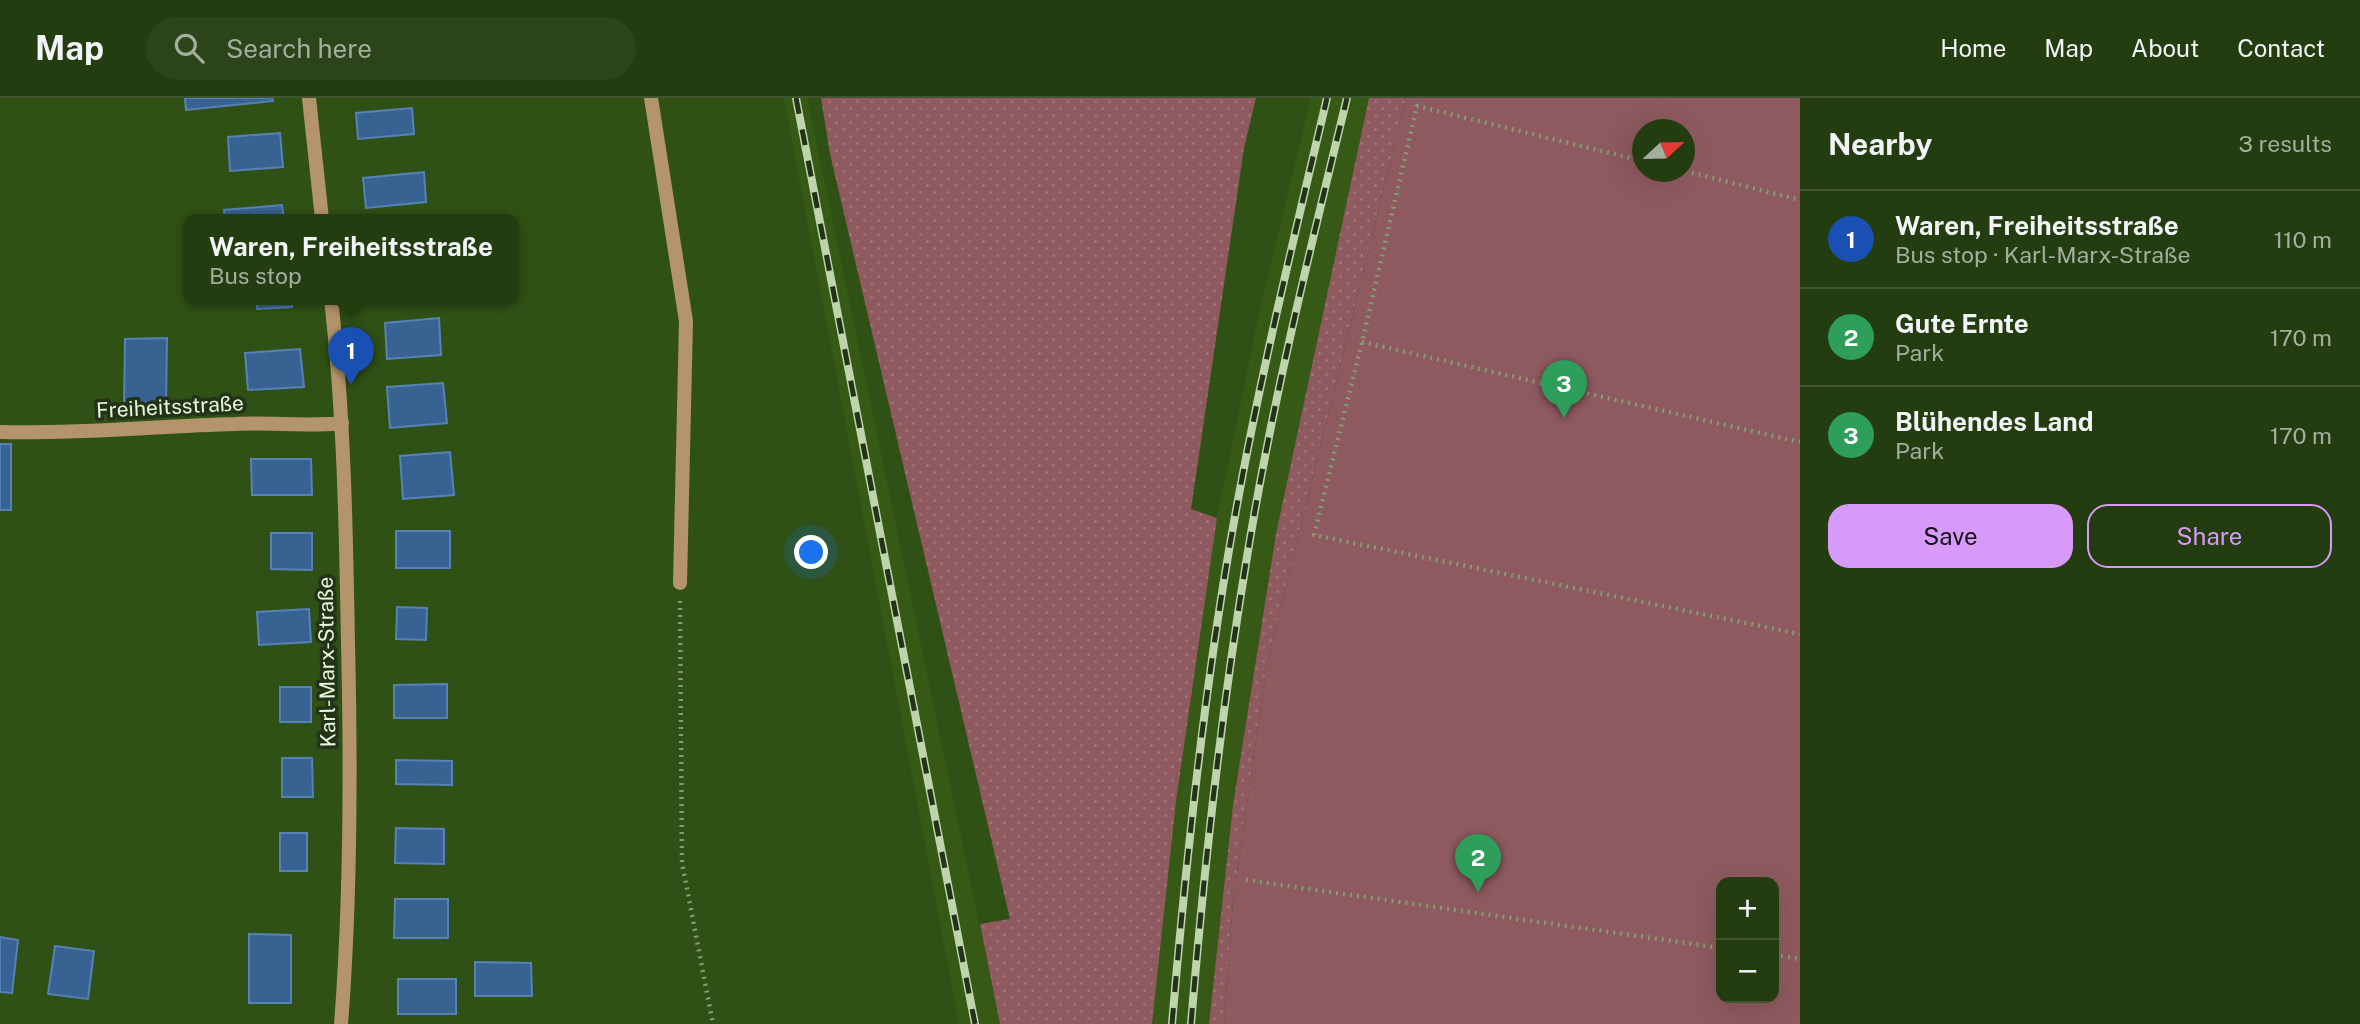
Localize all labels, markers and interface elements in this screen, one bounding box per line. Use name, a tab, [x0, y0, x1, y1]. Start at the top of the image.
search box	[146, 17, 636, 80]
text: Map	[35, 29, 104, 67]
icon: search	[170, 29, 208, 67]
text: Search here	[226, 33, 372, 64]
text: Home	[1940, 34, 2006, 62]
text: Map	[2044, 34, 2093, 62]
text: About	[2131, 34, 2199, 62]
text: Contact	[2237, 34, 2325, 62]
north arrow	[1632, 119, 1695, 182]
text: Nearby	[1828, 126, 1932, 162]
text: 3 results	[2238, 130, 2332, 157]
text: Waren, Freiheitsstraße	[1895, 210, 2179, 241]
popup	[183, 214, 519, 305]
text: 1	[1846, 226, 1856, 253]
text: 110 m	[2274, 226, 2332, 253]
text: Waren, Freiheitsstraße	[209, 231, 493, 262]
text: Bus stop · Karl-Marx-Straße	[1895, 241, 2191, 268]
text: Bus stop	[209, 262, 302, 289]
text: Gute Ernte	[1895, 308, 2029, 339]
text: 2	[1844, 324, 1858, 351]
text: 170 m	[2270, 324, 2332, 351]
pin: 1	[328, 327, 374, 385]
text: Park	[1895, 339, 1944, 366]
pin: 3	[1541, 360, 1587, 418]
street label: Freiheitsstraße	[95, 390, 245, 423]
text: Blühendes Land	[1895, 406, 2093, 437]
text: 3	[1843, 422, 1859, 449]
text: 170 m	[2270, 422, 2332, 449]
text: Park	[1895, 437, 1944, 464]
button: Save	[1828, 504, 2073, 568]
button: Share	[2087, 504, 2332, 568]
your location	[794, 535, 828, 569]
street label: Karl-Marx-Straße	[313, 577, 340, 747]
pin: 2	[1455, 834, 1501, 892]
map controls	[1716, 877, 1779, 1003]
button: +	[1716, 877, 1779, 940]
button: −	[1716, 940, 1779, 1003]

